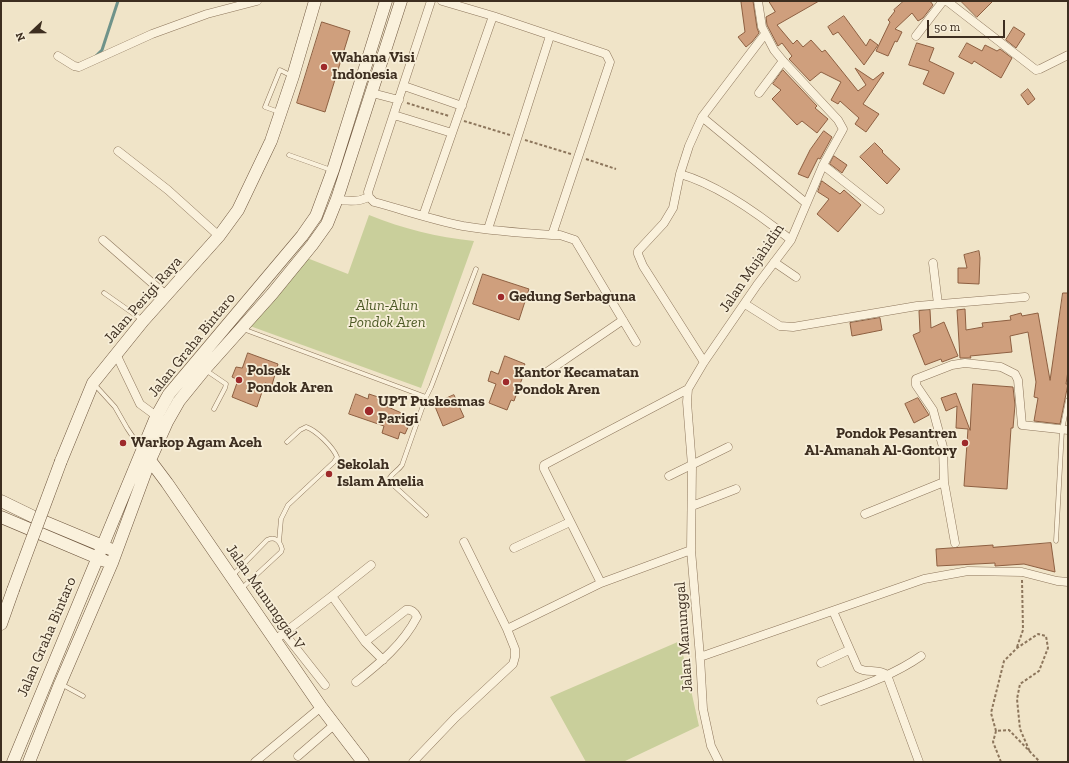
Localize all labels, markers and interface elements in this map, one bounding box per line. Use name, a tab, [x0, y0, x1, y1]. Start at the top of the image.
north arrow	[12, 12, 52, 52]
scale bar	[929, 12, 1007, 38]
text: 50 m	[934, 20, 960, 34]
text: N	[13, 30, 28, 43]
place label: Wahana Visi Indonesia	[332, 49, 415, 84]
marker: Wahana Visi Indonesia	[319, 62, 329, 72]
street label: Jalan Mujahidin	[716, 220, 788, 316]
street label: Jalan Perigi Raya	[100, 253, 186, 347]
place label: Gedung Serbaguna	[509, 288, 636, 306]
street label: Jalan Graha Bintaro	[145, 289, 239, 401]
marker: Gedung Serbaguna	[496, 292, 506, 302]
park label: Alun-Alun Pondok Aren	[349, 297, 425, 332]
place label: Polsek Pondok Aren	[247, 362, 333, 397]
place label: Kantor Kecamatan Pondok Aren	[514, 364, 639, 399]
marker: Polsek Pondok Aren	[234, 375, 244, 385]
marker: Kantor Kecamatan Pondok Aren	[501, 377, 511, 387]
place label: UPT Puskesmas Parigi	[378, 393, 485, 428]
marker: UPT Puskesmas Parigi	[363, 405, 375, 417]
place label: Pondok Pesantren Al-Amanah Al-Gontory	[805, 425, 957, 460]
place label: Warkop Agam Aceh	[131, 434, 262, 452]
marker: Warkop Agam Aceh	[118, 438, 128, 448]
marker: Pondok Pesantren Al-Amanah Al-Gontory	[960, 438, 970, 448]
place label: Sekolah Islam Amelia	[337, 456, 424, 491]
marker: Sekolah Islam Amelia	[324, 469, 334, 479]
street label: Jalan Mununggal V	[222, 541, 308, 653]
street label: Jalan Graha Bintaro	[14, 574, 80, 700]
street label: Jalan Manunggal	[671, 581, 697, 693]

